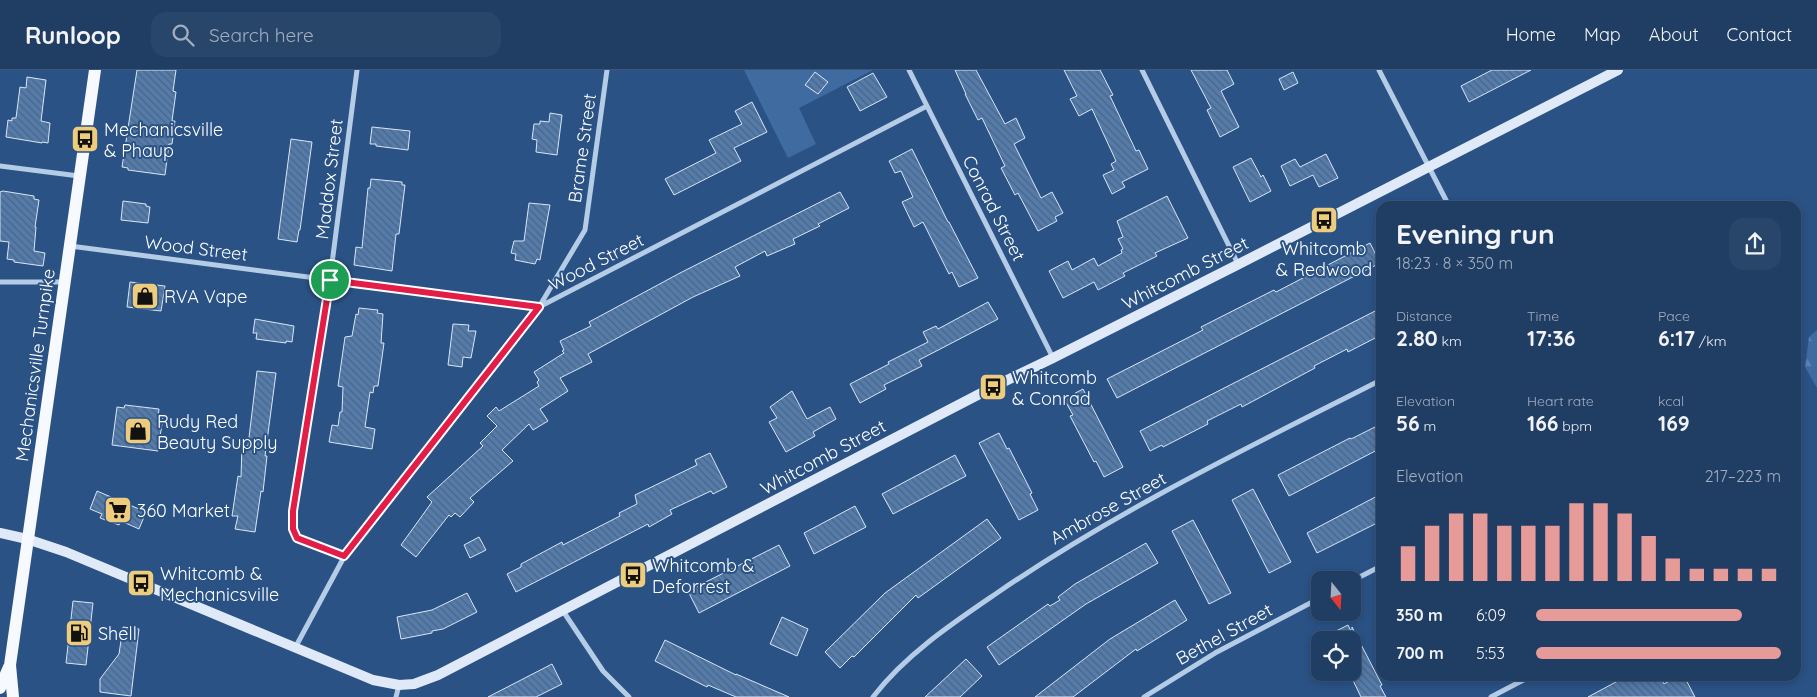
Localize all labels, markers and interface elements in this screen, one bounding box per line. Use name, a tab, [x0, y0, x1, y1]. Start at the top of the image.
search box	[151, 12, 501, 57]
text: Runloop	[25, 20, 121, 50]
icon: search	[169, 21, 197, 49]
text: Search here	[209, 23, 314, 47]
text: Home	[1506, 23, 1556, 46]
text: Map	[1584, 23, 1621, 46]
text: About	[1649, 23, 1699, 46]
text: Contact	[1727, 23, 1792, 46]
street label: Brame Street	[563, 92, 601, 204]
street label: Maddox Street	[310, 117, 348, 241]
place label: Mechanicsville & Phaup	[104, 118, 223, 162]
bus stop icon: Mechanicsville & Phaup	[70, 124, 100, 154]
street label: Conrad Street	[957, 151, 1031, 265]
bus stop icon: Whitcomb & Redwood	[1309, 205, 1339, 235]
text: Evening run	[1396, 216, 1555, 251]
button: share	[1729, 218, 1781, 270]
street label: Wood Street	[544, 228, 648, 296]
street label: Wood Street	[143, 230, 249, 266]
street label: Whitcomb Street	[1118, 231, 1252, 315]
place label: Whitcomb & Redwood	[1276, 237, 1372, 281]
text: 18:23 · 8 × 350 m	[1396, 253, 1513, 273]
pin	[309, 259, 351, 301]
icon: arrive	[316, 266, 344, 294]
street label: Mechanicsville Turnpike	[10, 267, 60, 463]
shop icon: RVA Vape	[130, 281, 160, 311]
place label: RVA Vape	[164, 285, 247, 308]
text: Distance	[1396, 307, 1452, 325]
text: Time	[1527, 307, 1559, 325]
text: Pace	[1658, 307, 1690, 325]
text: 2.80	[1396, 325, 1438, 351]
text: 17:36	[1527, 325, 1575, 351]
text: 6:17	[1658, 325, 1695, 351]
text: km	[1438, 332, 1462, 350]
text: /km	[1695, 332, 1726, 350]
place label: Whitcomb & Conrad	[1012, 366, 1097, 410]
bus stop icon: Whitcomb & Conrad	[978, 372, 1008, 402]
text: Elevation	[1396, 392, 1455, 410]
text: Heart rate	[1527, 392, 1594, 410]
text: kcal	[1658, 392, 1684, 410]
place label: Rudy Red Beauty Supply	[157, 410, 277, 454]
text: 56	[1396, 410, 1420, 436]
text: 166	[1527, 410, 1558, 436]
text: 169	[1658, 410, 1690, 436]
street label: Whitcomb Street	[756, 414, 890, 500]
shop icon: Rudy Red Beauty Supply	[123, 416, 153, 446]
text: m	[1420, 417, 1436, 435]
text: bpm	[1558, 417, 1592, 435]
text: Elevation	[1396, 466, 1463, 486]
text: 217–223 m	[1705, 466, 1781, 486]
street label: Ambrose Street	[1046, 467, 1170, 549]
supermarket icon: 360 Market	[103, 495, 133, 525]
place label: 360 Market	[137, 499, 230, 522]
place label: Whitcomb & Deforrest	[652, 554, 754, 598]
bus stop icon: Whitcomb & Deforrest	[618, 560, 648, 590]
place label: Whitcomb & Mechanicsville	[160, 562, 279, 606]
bus stop icon: Whitcomb & Mechanicsville	[126, 568, 156, 598]
north arrow	[1311, 571, 1361, 621]
map controls	[1311, 571, 1361, 681]
street label: Bethel Street	[1172, 598, 1276, 670]
text: 350 m	[1396, 605, 1443, 625]
text: 6:09	[1476, 605, 1506, 625]
fuel station icon: Shell	[64, 618, 94, 648]
place label: Shell	[98, 622, 137, 645]
button: locate	[1311, 631, 1361, 681]
text: 700 m	[1396, 643, 1444, 663]
text: 5:53	[1476, 643, 1505, 663]

